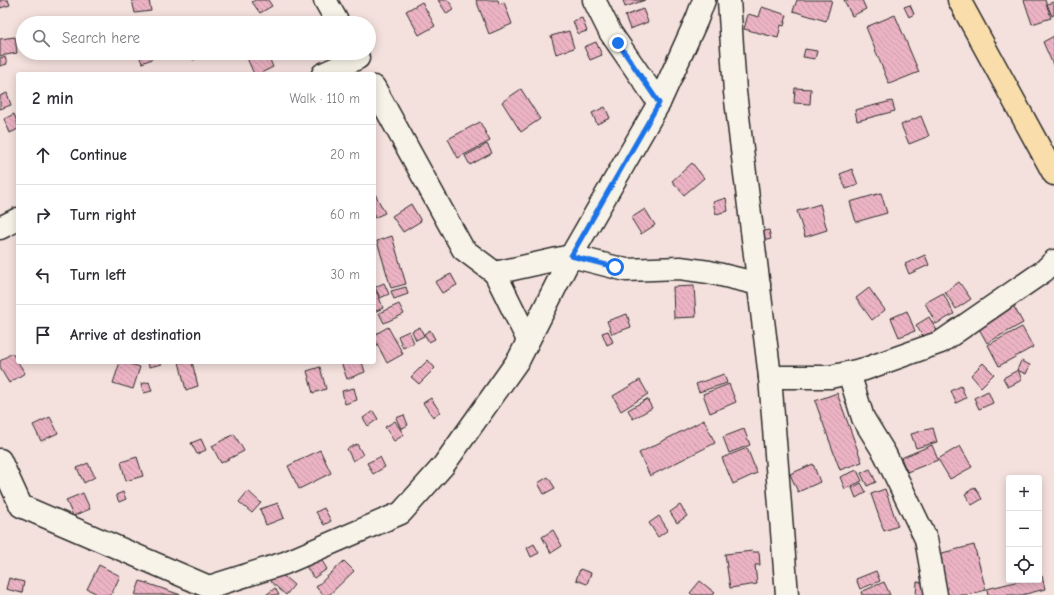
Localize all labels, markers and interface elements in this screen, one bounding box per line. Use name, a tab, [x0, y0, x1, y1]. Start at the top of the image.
search box	[16, 16, 376, 60]
icon: search	[30, 27, 52, 49]
text: Search here	[62, 29, 140, 47]
route end	[609, 34, 627, 52]
text: 2 min	[32, 89, 73, 108]
text: Walk · 110 m	[289, 91, 360, 106]
icon: ahead	[32, 144, 54, 166]
text: Continue	[70, 146, 127, 164]
text: 20 m	[330, 147, 360, 162]
icon: right	[32, 204, 54, 226]
text: Turn right	[70, 206, 136, 224]
text: 60 m	[330, 207, 360, 222]
route start	[606, 258, 624, 276]
icon: left	[32, 264, 54, 286]
text: Turn left	[70, 266, 126, 284]
text: 30 m	[330, 267, 360, 282]
icon: arrive	[32, 324, 54, 346]
text: Arrive at destination	[70, 326, 201, 344]
map controls	[1006, 475, 1042, 583]
button: +	[1006, 475, 1042, 511]
button: −	[1006, 511, 1042, 547]
button: locate	[1006, 547, 1042, 583]

